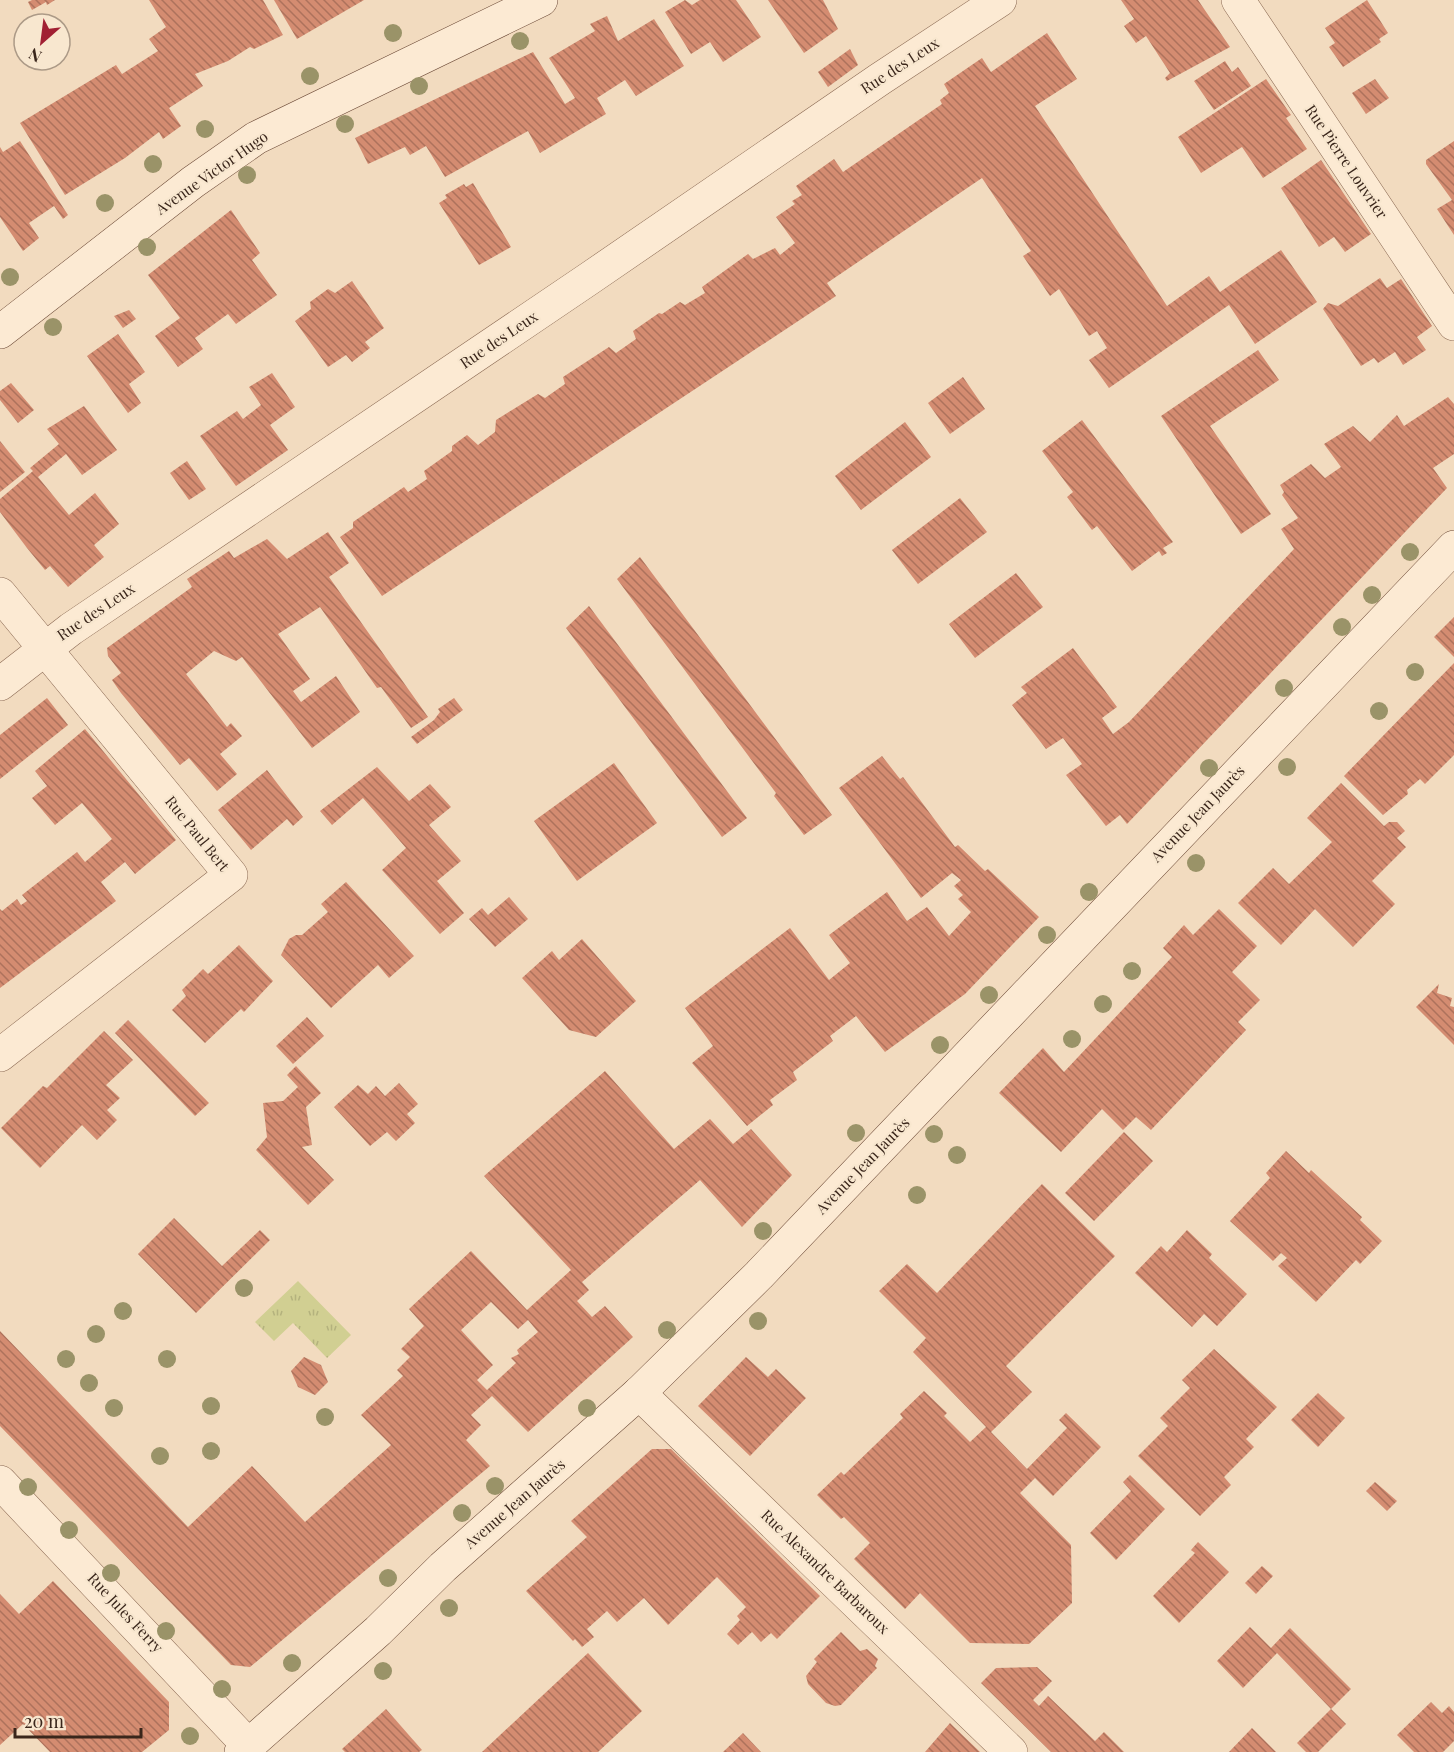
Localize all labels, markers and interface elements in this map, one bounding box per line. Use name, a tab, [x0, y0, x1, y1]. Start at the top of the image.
north arrow	[12, 12, 72, 72]
street label: Rue des Leux	[857, 32, 943, 98]
text: N	[24, 43, 45, 68]
street label: Rue Pierre Louvrier	[1301, 101, 1393, 223]
street label: Avenue Victor Hugo	[150, 126, 272, 219]
street label: Rue des Leux	[456, 306, 541, 372]
street label: Rue des Leux	[53, 578, 138, 644]
street label: Avenue Jean Jaurès	[1145, 761, 1249, 867]
street label: Rue Paul Bert	[161, 791, 235, 876]
street label: Avenue Jean Jaurès	[810, 1113, 914, 1219]
street label: Avenue Jean Jaurès	[459, 1454, 569, 1553]
street label: Rue Alexandre Barbaroux	[757, 1505, 894, 1638]
street label: Rue Jules Ferry	[84, 1568, 168, 1657]
scale bar	[15, 1701, 141, 1739]
text: 20 m	[24, 1709, 64, 1733]

